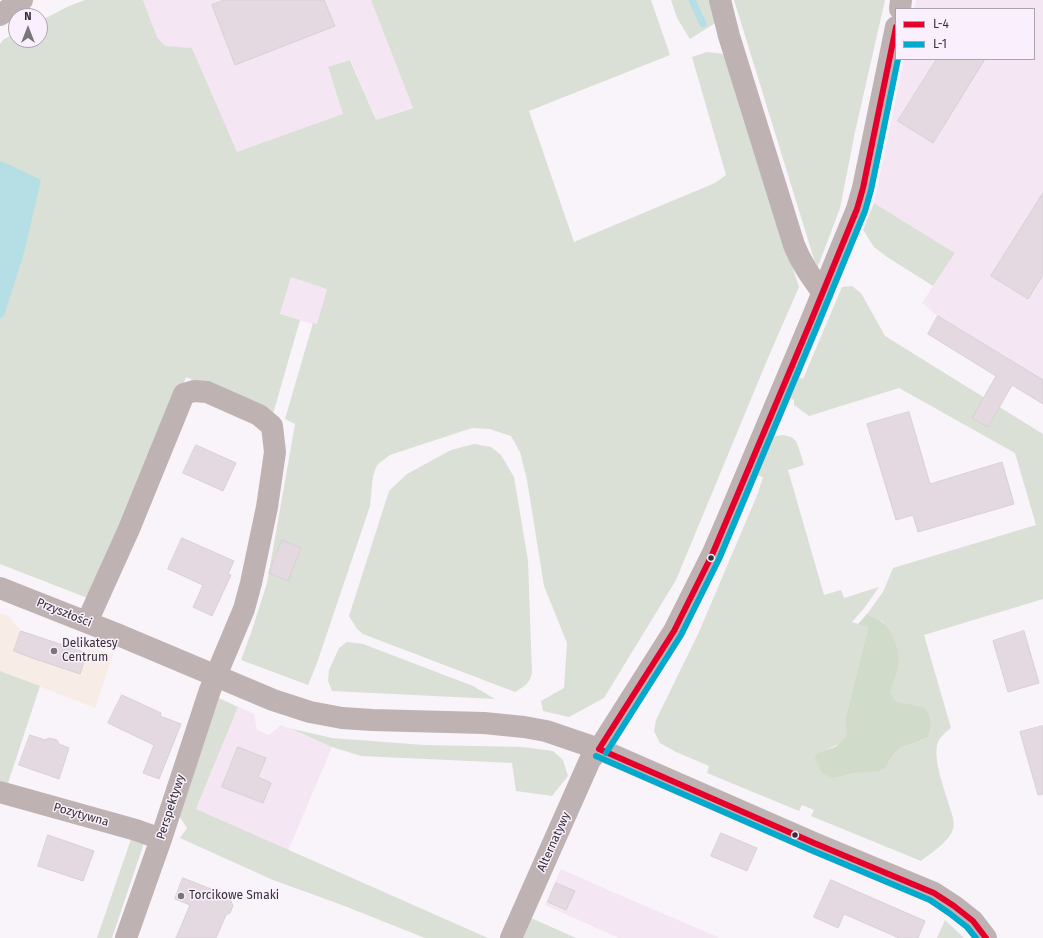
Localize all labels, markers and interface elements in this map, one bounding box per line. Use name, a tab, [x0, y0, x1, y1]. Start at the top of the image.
north arrow	[8, 8, 48, 48]
legend	[895, 8, 1035, 60]
text: N	[24, 10, 32, 23]
text: L-4	[933, 17, 949, 31]
text: L-1	[933, 37, 947, 51]
unlabelled marker	[706, 553, 716, 563]
street label: Przyszłości	[34, 595, 94, 631]
place label: Delikatesy Centrum	[62, 637, 118, 665]
marker: Delikatesy Centrum	[49, 646, 59, 656]
street label: Perspektywy	[154, 773, 188, 841]
street label: Pozytywna	[52, 800, 110, 830]
street label: Alternatywy	[534, 810, 574, 874]
unlabelled marker	[790, 830, 800, 840]
place label: Torcikowe Smaki	[189, 889, 279, 903]
marker: Torcikowe Smaki	[176, 891, 186, 901]

